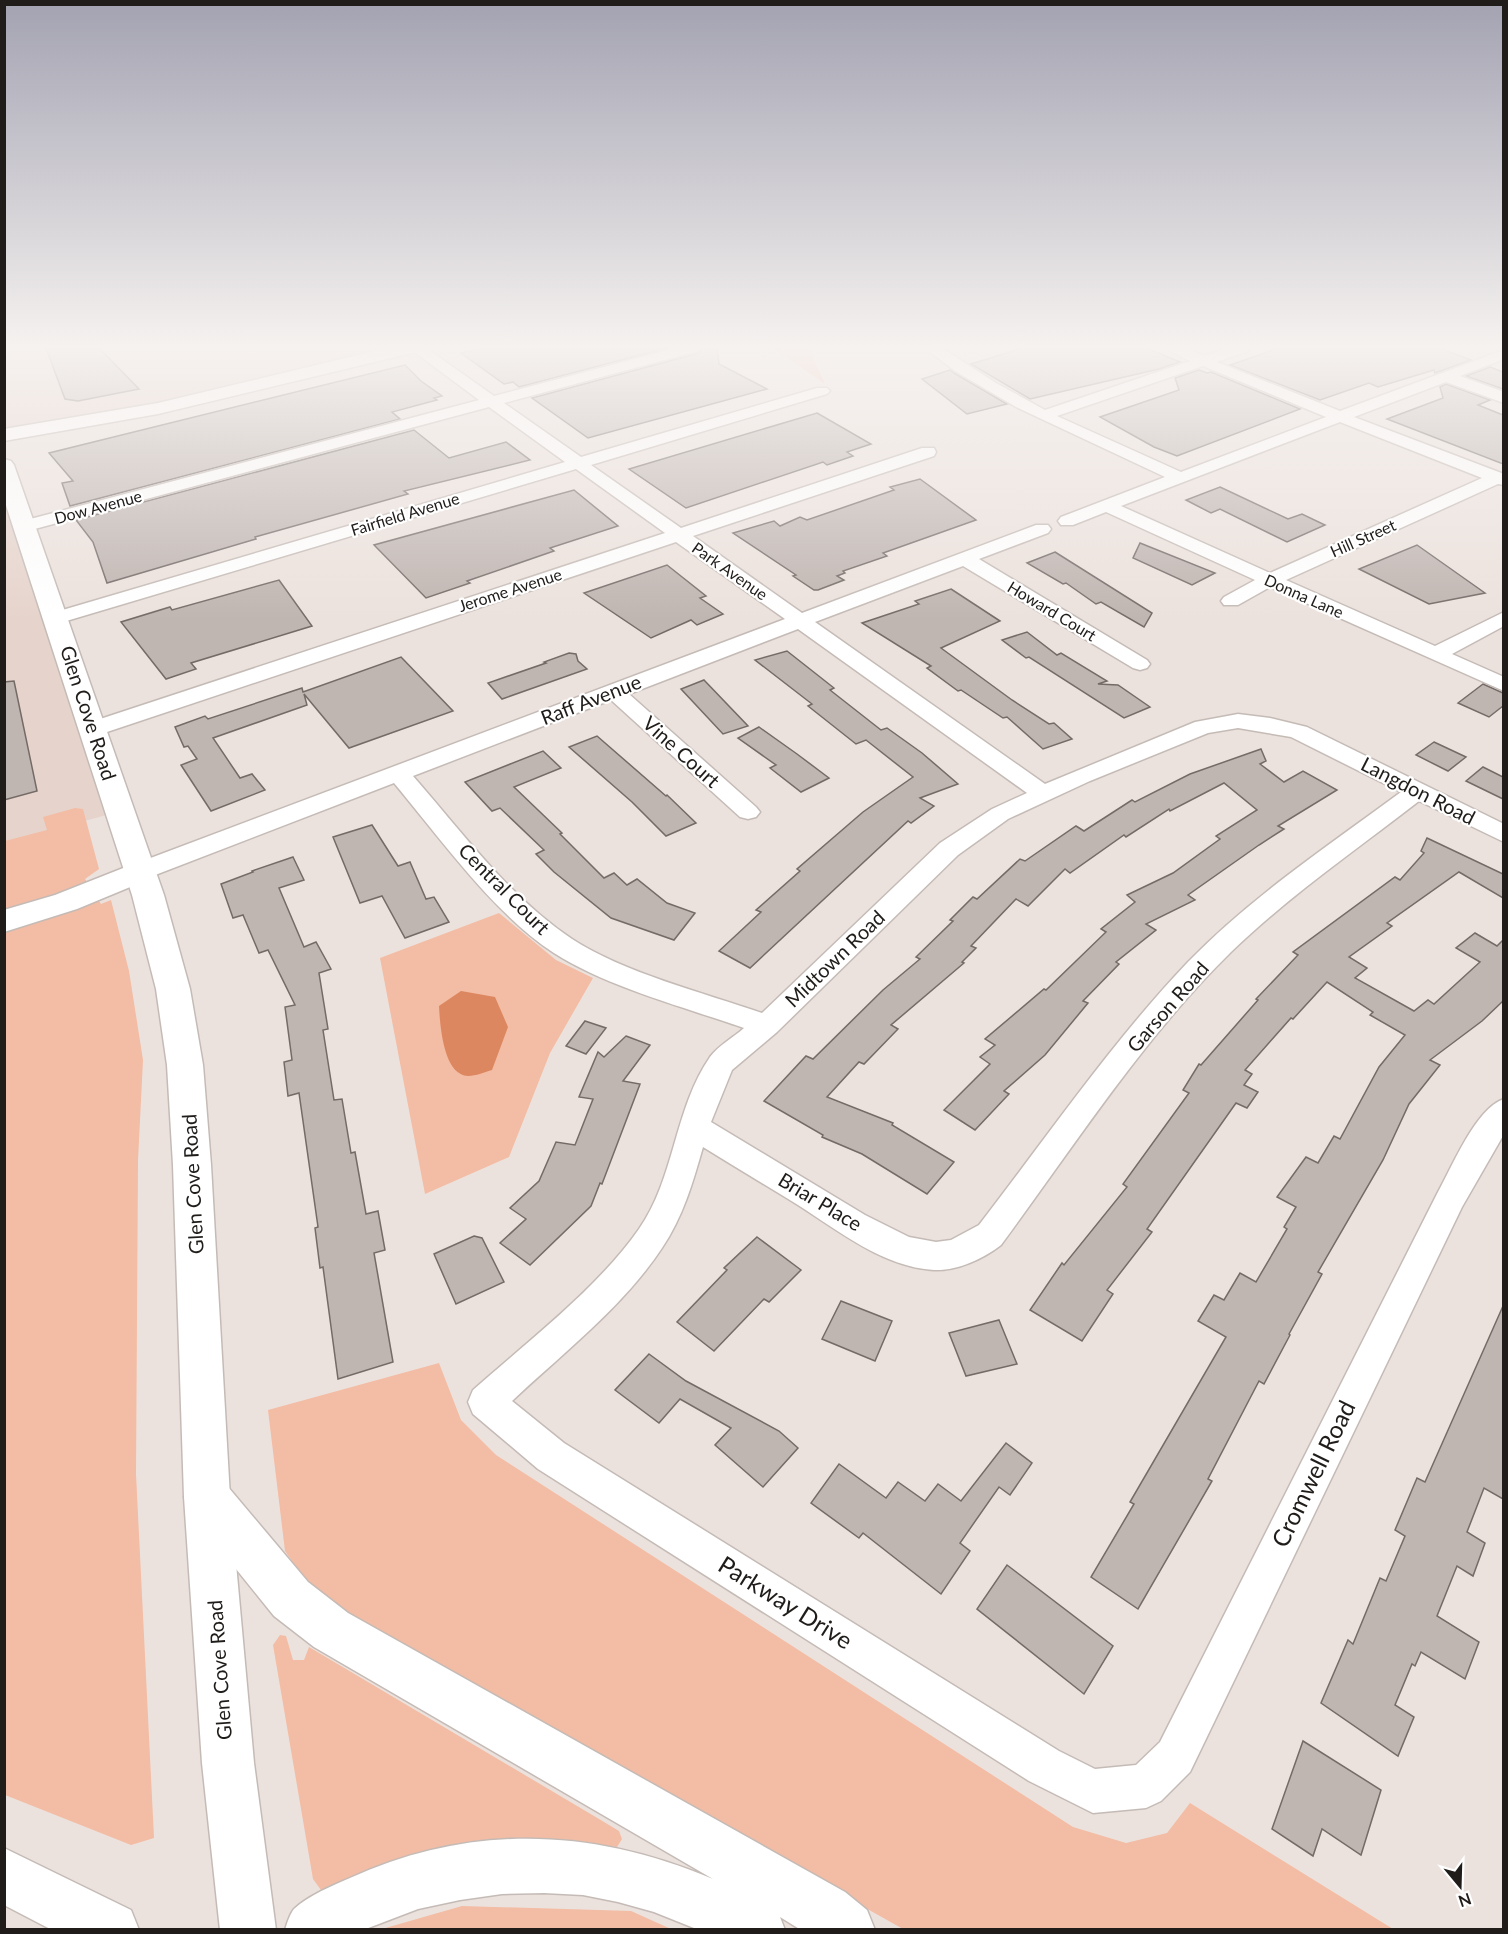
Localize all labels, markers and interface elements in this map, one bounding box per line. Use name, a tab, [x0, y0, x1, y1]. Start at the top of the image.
street label: Dow Avenue	[52, 486, 144, 527]
street label: Fairfield Avenue	[348, 488, 461, 539]
street label: Hill Street	[1327, 515, 1399, 560]
street label: Park Avenue	[689, 538, 772, 604]
street label: Jerome Avenue	[456, 564, 564, 615]
street label: Donna Lane	[1262, 570, 1347, 621]
street label: Howard Court	[1005, 577, 1100, 645]
street label: Glen Cove Road	[56, 642, 122, 783]
street label: Raff Avenue	[537, 669, 644, 729]
street label: Vine Court	[638, 710, 725, 792]
street label: Langdon Road	[1357, 751, 1480, 829]
street label: Central Court	[454, 838, 555, 939]
street label: Midtown Road	[780, 905, 889, 1012]
street label: Garson Road	[1121, 956, 1213, 1057]
street label: Glen Cove Road	[176, 1113, 208, 1255]
street label: Briar Place	[774, 1167, 867, 1235]
street label: Cromwell Road	[1265, 1395, 1361, 1551]
street label: Parkway Drive	[713, 1549, 858, 1654]
street label: Glen Cove Road	[202, 1599, 236, 1741]
north arrow	[1430, 1856, 1490, 1916]
text: N	[1456, 1890, 1474, 1912]

